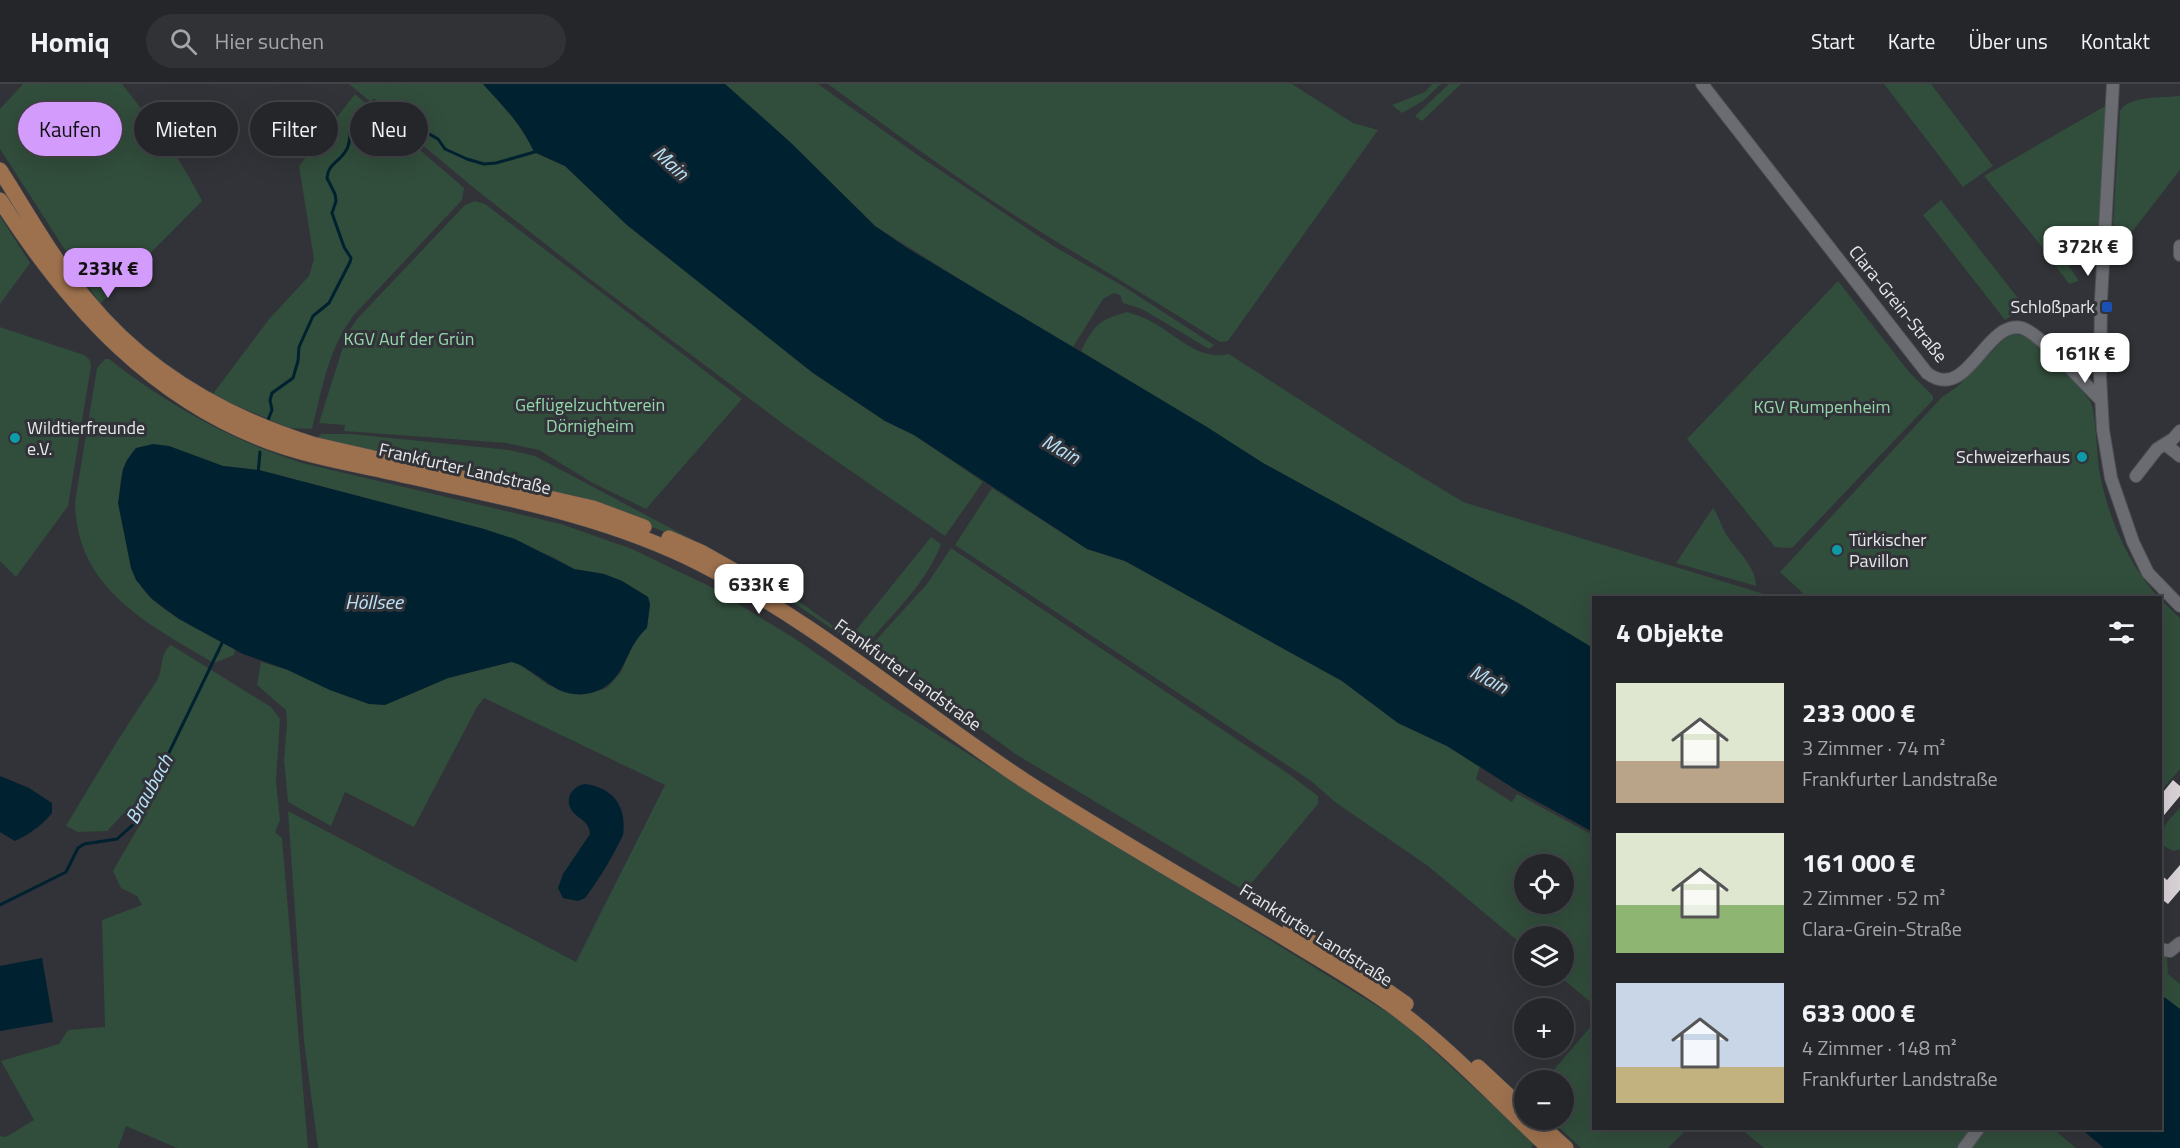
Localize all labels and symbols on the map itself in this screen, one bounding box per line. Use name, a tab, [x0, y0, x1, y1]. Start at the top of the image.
water label: Main	[646, 138, 697, 188]
pin: 372K €	[2039, 226, 2137, 277]
street label: Clara-Grein-Straße	[1843, 239, 1954, 368]
pin: 233K €	[59, 248, 157, 299]
place label: Schloßpark	[2010, 293, 2095, 320]
marker: Schloßpark	[2100, 300, 2114, 314]
park label: KGV Auf der Grün	[344, 325, 474, 352]
pin: 161K €	[2036, 333, 2134, 384]
park label: Geflügelzuchtverein Dörnigheim	[515, 391, 665, 439]
park label: KGV Rumpenheim	[1754, 393, 1890, 420]
place label: Wildtierfreunde e.V.	[27, 414, 145, 462]
water label: Main	[1036, 425, 1087, 472]
marker: Wildtierfreunde e.V.	[8, 431, 22, 445]
street label: Frankfurter Landstraße	[376, 436, 554, 501]
place label: Schweizerhaus	[1956, 443, 2070, 470]
marker: Schweizerhaus	[2075, 450, 2089, 464]
place label: Türkischer Pavillon	[1849, 526, 1926, 574]
marker: Türkischer Pavillon	[1830, 543, 1844, 557]
pin: 633K €	[710, 564, 808, 615]
water label: Höllsee	[345, 586, 405, 617]
street label: Frankfurter Landstraße	[829, 612, 987, 737]
water label: Main	[1464, 656, 1515, 702]
water label: Braubach	[117, 747, 181, 829]
street label: Frankfurter Landstraße	[1234, 876, 1398, 993]

